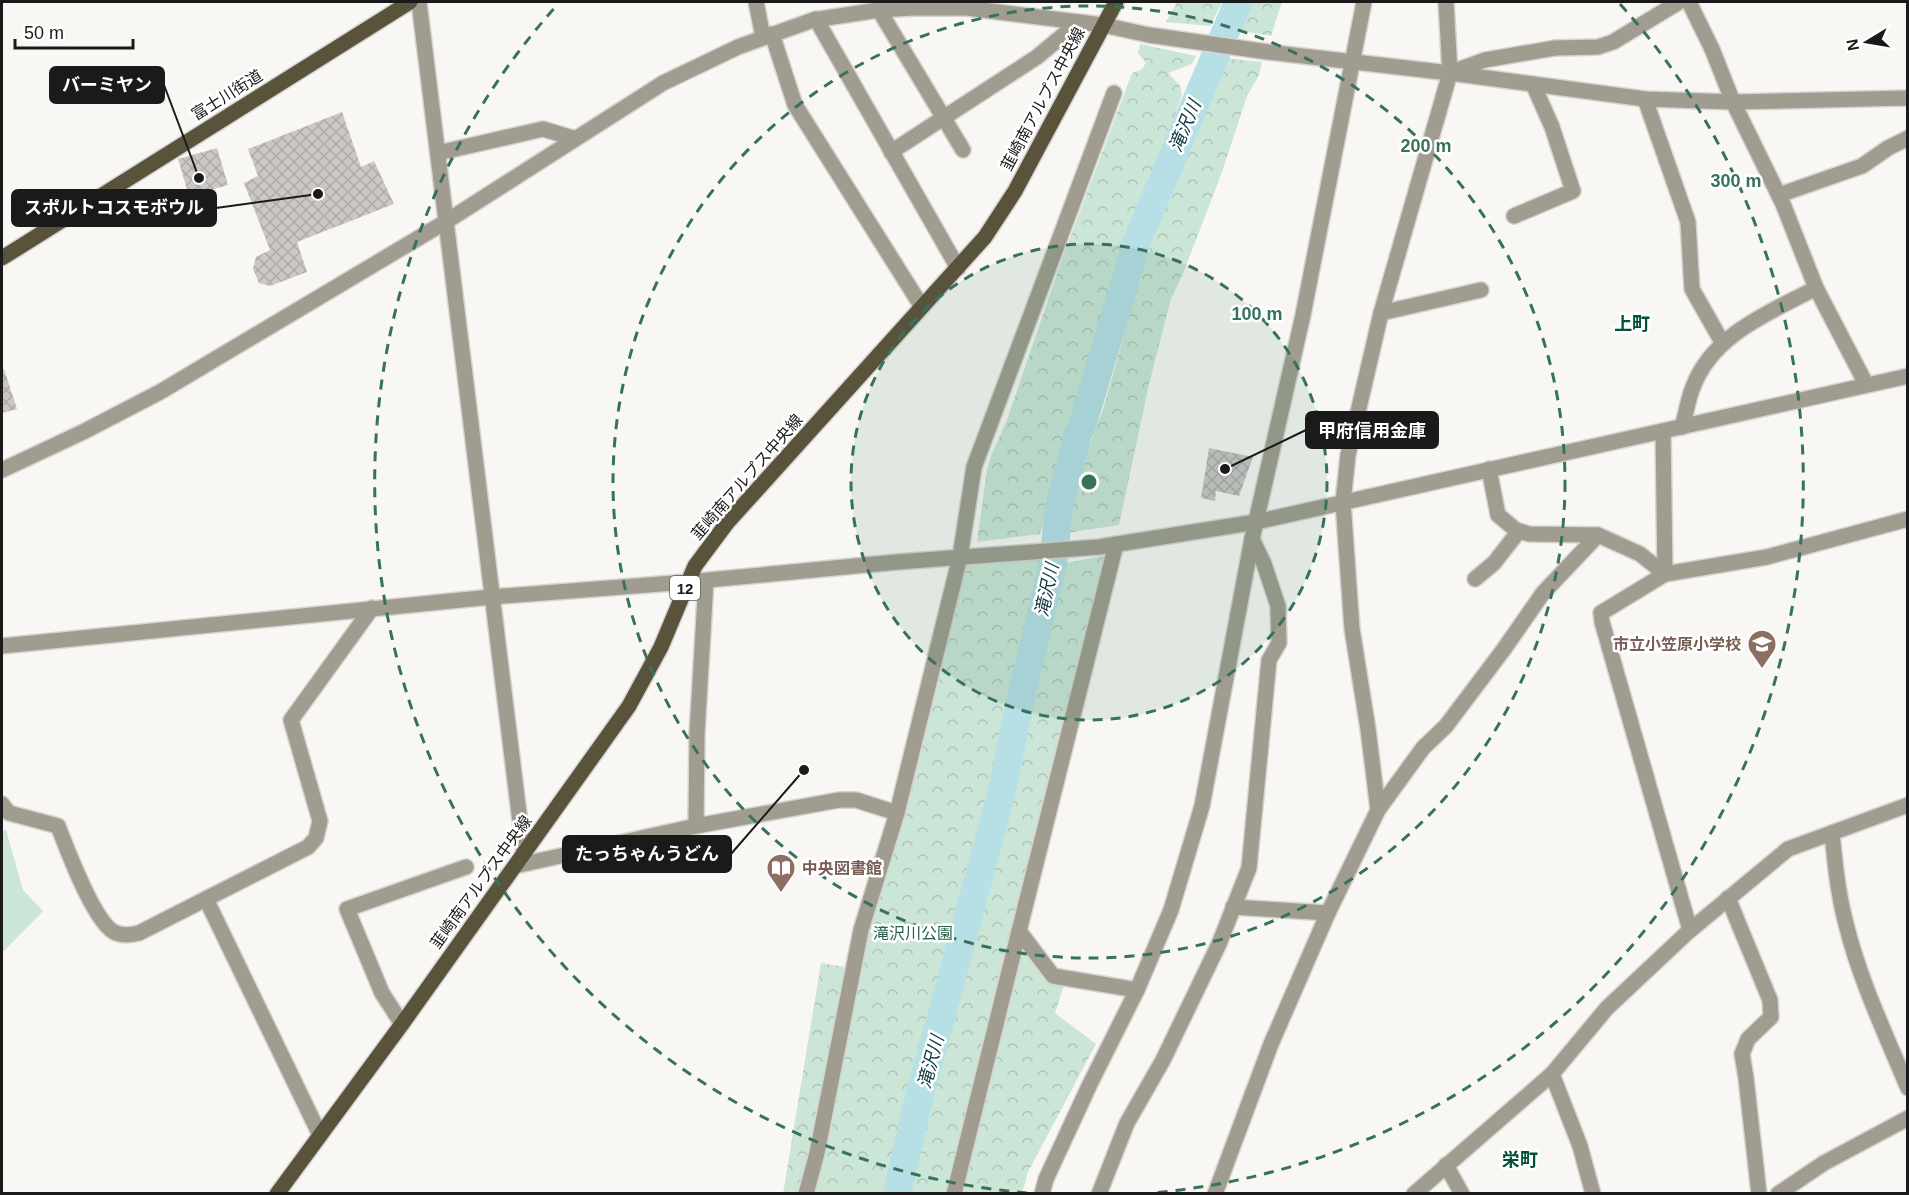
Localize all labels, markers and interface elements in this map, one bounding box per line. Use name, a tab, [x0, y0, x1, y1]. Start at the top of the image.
scale bar	[15, 12, 134, 50]
north arrow	[1837, 12, 1897, 72]
text: 50 m	[24, 23, 64, 43]
street label: 韮崎南アルプス中央線	[998, 24, 1088, 174]
text: N	[1843, 37, 1862, 52]
callout: バーミヤン	[50, 67, 164, 103]
street label: 富士川街道	[189, 67, 265, 123]
text: バーミヤン	[62, 75, 152, 95]
water label: 滝沢川	[1165, 95, 1206, 155]
text: 200 m	[1400, 136, 1452, 156]
text: 300 m	[1710, 171, 1762, 191]
callout: スポルトコスモボウル	[12, 190, 216, 226]
text: スポルトコスモボウル	[24, 198, 204, 218]
text: 100 m	[1231, 304, 1283, 324]
district label: 上町	[1614, 314, 1650, 334]
street label: 韮崎南アルプス中央線	[688, 411, 806, 543]
callout: 甲府信用金庫	[1306, 412, 1438, 448]
text: 甲府信用金庫	[1318, 421, 1426, 441]
centre of rings	[1079, 472, 1099, 492]
water label: 滝沢川	[1032, 560, 1063, 618]
road number: 12	[670, 576, 700, 600]
school or university icon: 市立小笠原小学校	[1746, 628, 1778, 670]
place label: 市立小笠原小学校	[1613, 636, 1741, 653]
street label: 韮崎南アルプス中央線	[427, 812, 535, 952]
callout: たっちゃんうどん	[563, 836, 731, 872]
text: たっちゃんうどん	[575, 844, 719, 864]
library icon: 中央図書館	[765, 852, 797, 894]
place label: 中央図書館	[802, 860, 882, 877]
park label: 滝沢川公園	[873, 925, 953, 942]
water label: 滝沢川	[914, 1031, 948, 1091]
district label: 栄町	[1502, 1150, 1538, 1170]

